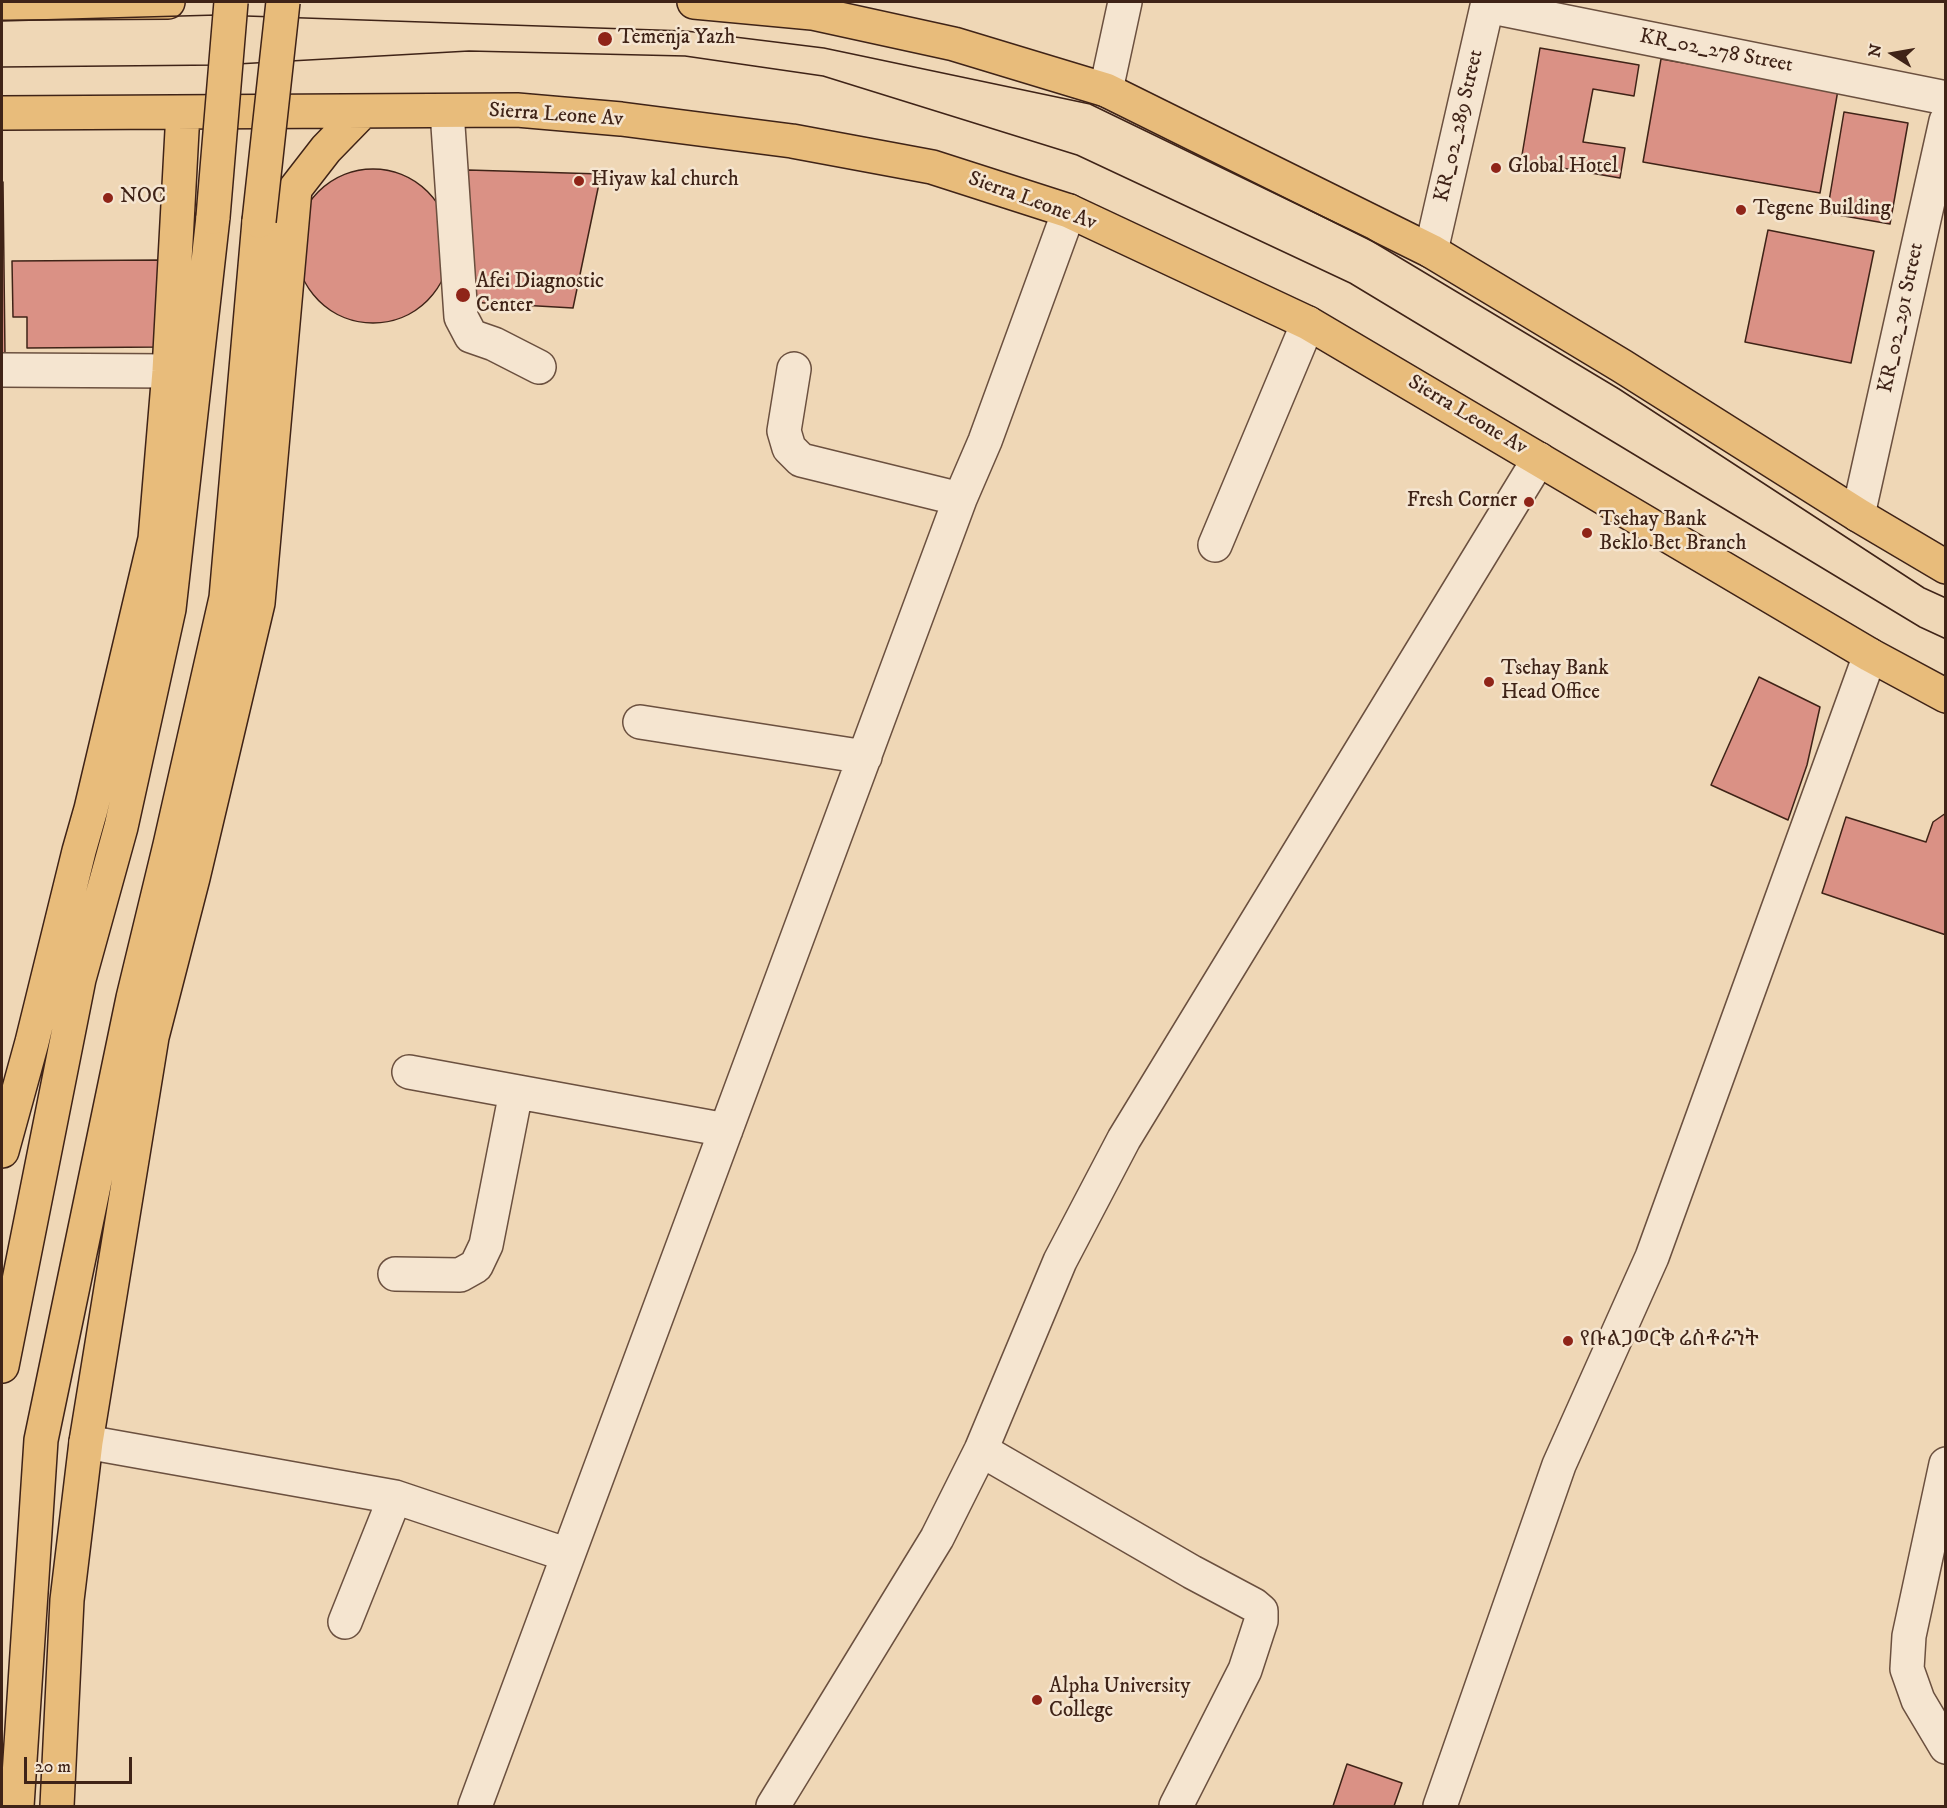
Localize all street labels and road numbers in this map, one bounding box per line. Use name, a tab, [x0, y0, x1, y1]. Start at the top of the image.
street label: KR_02_278 Street	[1637, 25, 1795, 79]
street label: KR_02_289 Street	[1430, 47, 1490, 205]
street label: Sierra Leone Av	[488, 99, 624, 133]
street label: Sierra Leone Av	[964, 167, 1100, 237]
street label: KR_02_291 Street	[1874, 241, 1930, 395]
street label: Sierra Leone Av	[1403, 371, 1531, 461]

